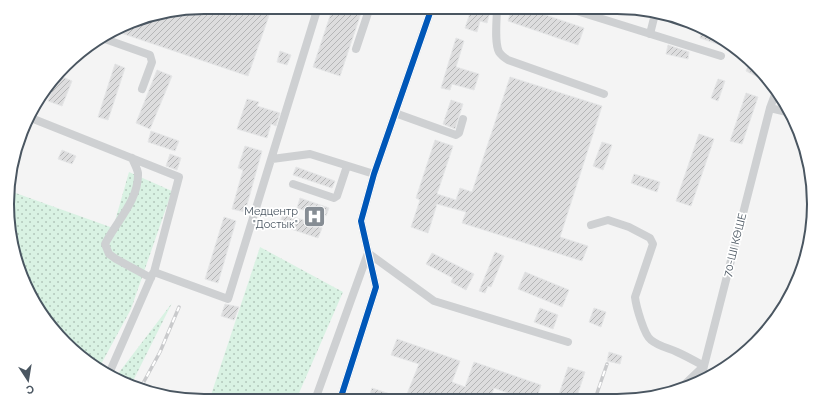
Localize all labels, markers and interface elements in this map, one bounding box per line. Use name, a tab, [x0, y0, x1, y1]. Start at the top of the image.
hospital icon: Медцентр "Достык"	[301, 204, 327, 230]
place label: Медцентр "Достык"	[244, 205, 298, 231]
street label: 70-ШІ КӨШЕ	[721, 211, 749, 278]
north arrow	[8, 360, 48, 400]
text: С	[24, 382, 35, 397]

